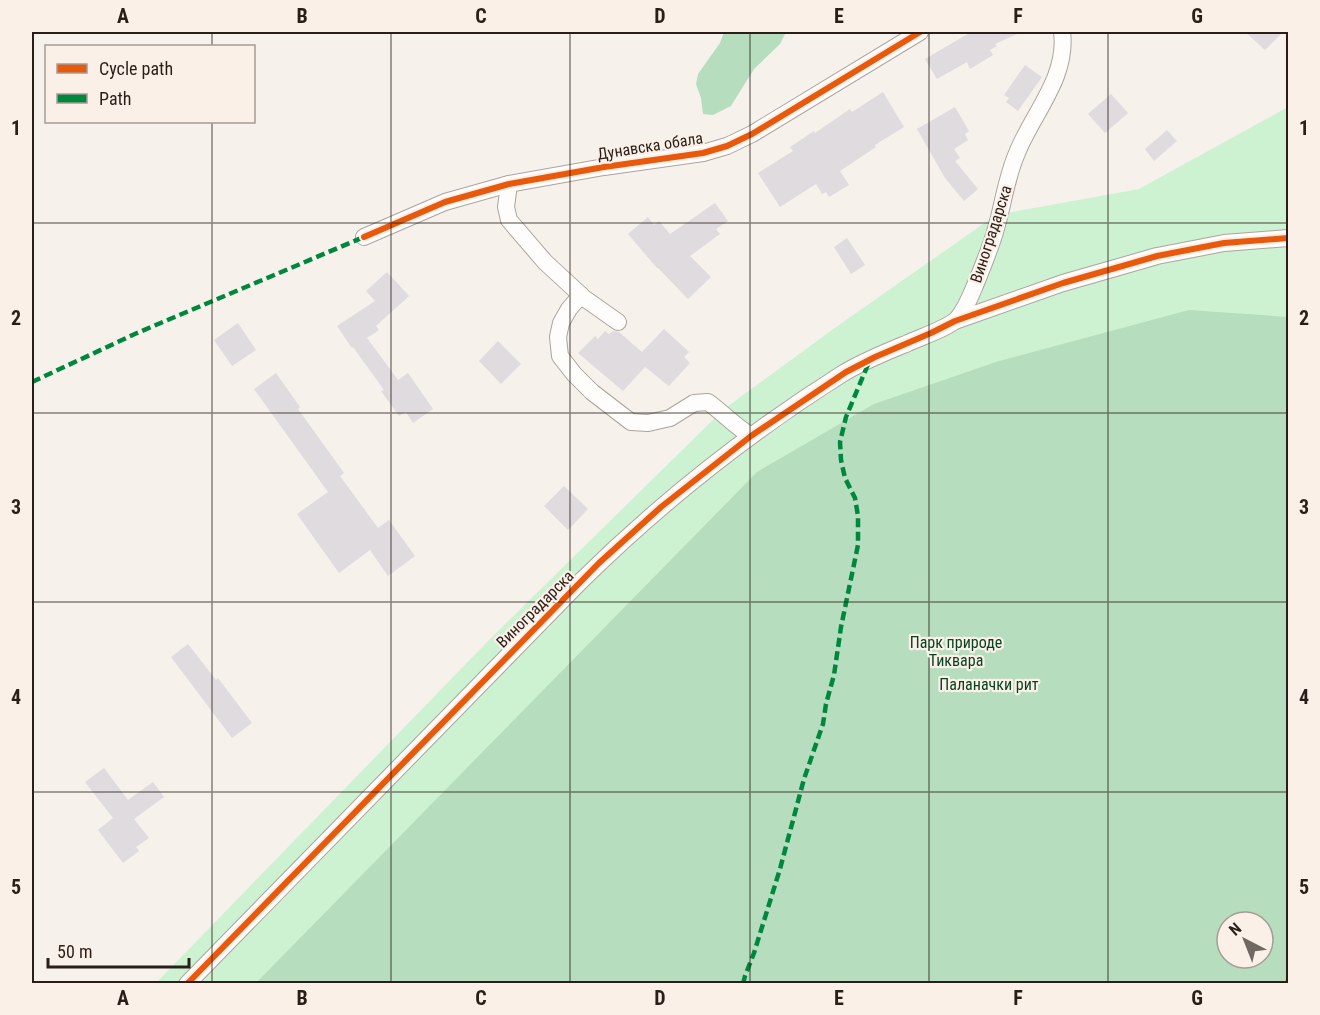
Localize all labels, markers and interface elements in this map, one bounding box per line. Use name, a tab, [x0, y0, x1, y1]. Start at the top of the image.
text: A	[117, 4, 129, 28]
text: B	[296, 4, 308, 28]
text: C	[475, 4, 487, 28]
text: D	[654, 4, 666, 28]
text: E	[834, 4, 844, 28]
text: F	[1013, 4, 1023, 28]
text: G	[1191, 4, 1203, 28]
legend	[45, 45, 255, 123]
text: Cycle path	[99, 58, 173, 79]
text: Path	[99, 88, 132, 109]
text: 1	[11, 116, 21, 140]
text: 1	[1299, 116, 1309, 140]
street label: Дунавска обала	[596, 128, 704, 164]
street label: Виноградарска	[966, 183, 1016, 285]
text: 2	[11, 306, 21, 330]
text: 2	[1299, 306, 1309, 330]
text: 3	[11, 495, 21, 519]
text: 3	[1299, 495, 1309, 519]
street label: Виноградарска	[492, 566, 578, 652]
park label: Парк природе Тиквара	[910, 633, 1002, 670]
park label: Паланачки рит	[939, 675, 1039, 694]
text: 4	[11, 685, 21, 709]
text: 4	[1299, 685, 1309, 709]
text: 5	[11, 875, 21, 899]
text: 5	[1299, 875, 1309, 899]
north arrow	[1215, 910, 1275, 970]
text: N	[1225, 919, 1245, 940]
scale bar	[48, 931, 189, 969]
text: 50 m	[57, 941, 92, 962]
text: A	[117, 986, 129, 1010]
text: B	[296, 986, 308, 1010]
text: C	[475, 986, 487, 1010]
text: D	[654, 986, 666, 1010]
text: E	[834, 986, 844, 1010]
text: F	[1013, 986, 1023, 1010]
text: G	[1191, 986, 1203, 1010]

